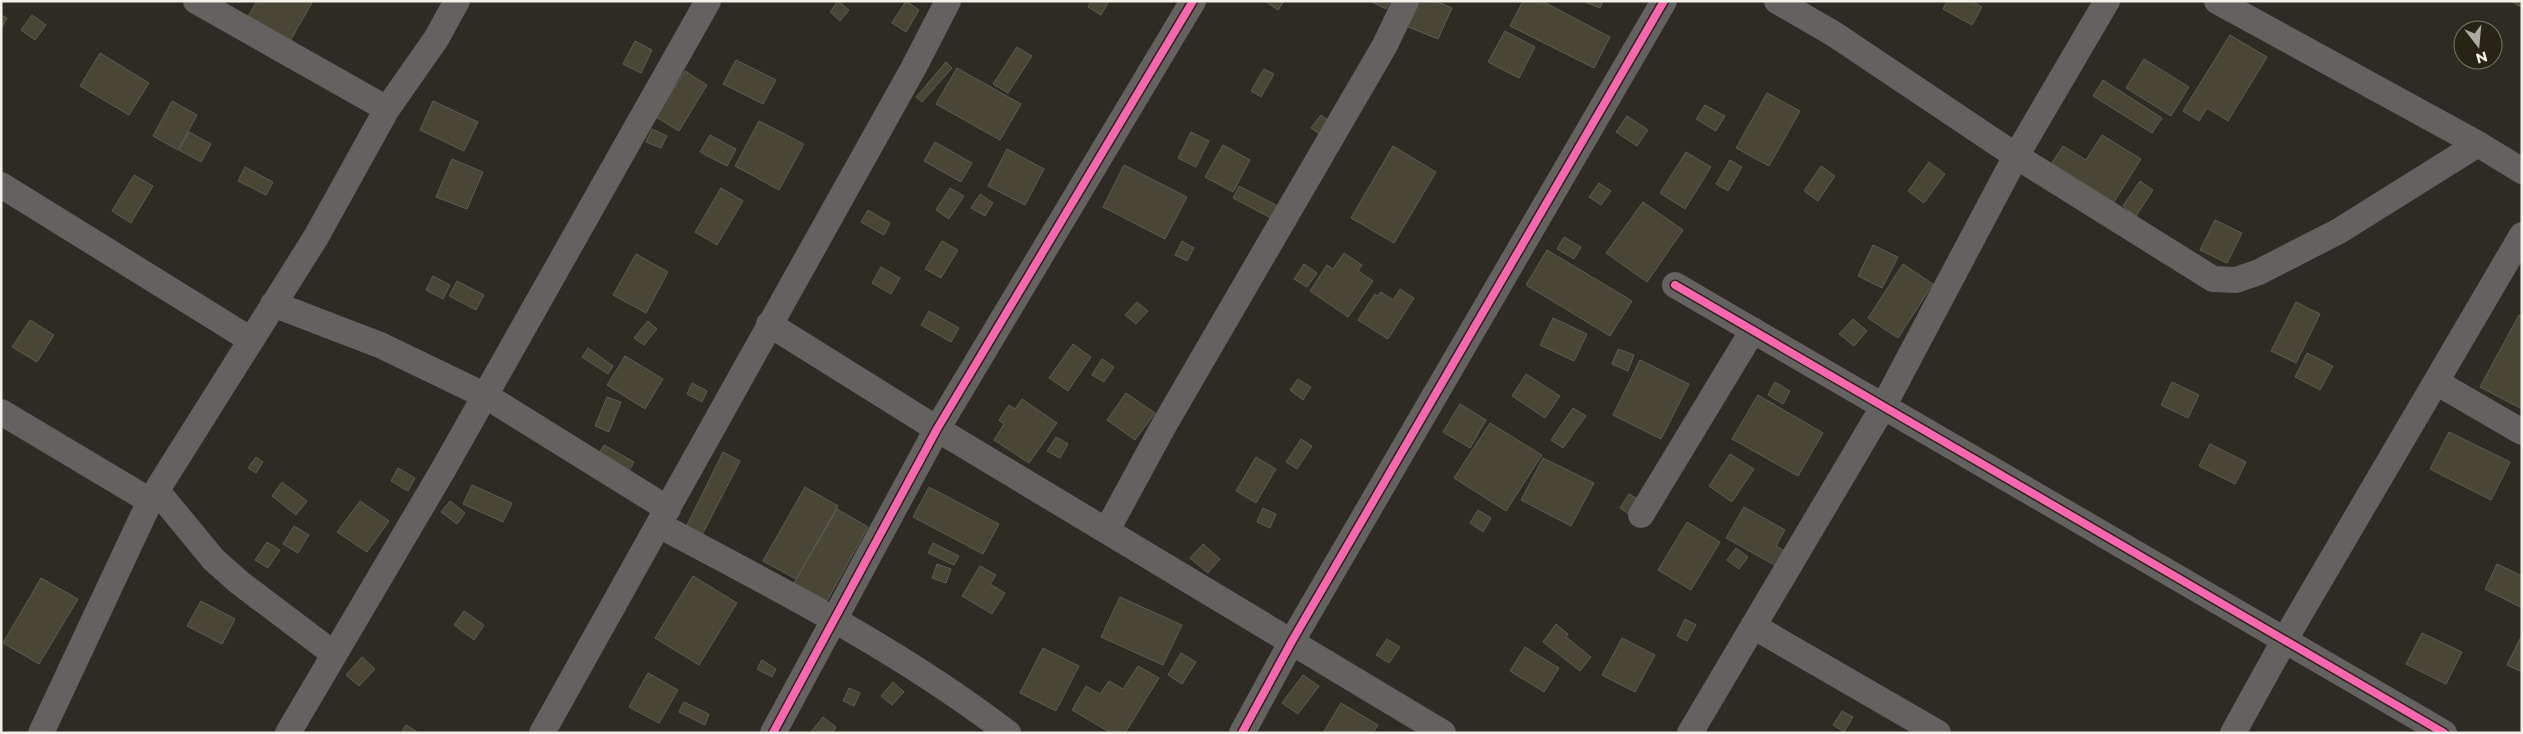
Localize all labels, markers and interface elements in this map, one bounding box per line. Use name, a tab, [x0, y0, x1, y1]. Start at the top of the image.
north arrow	[2453, 20, 2503, 70]
text: N	[2474, 47, 2490, 68]

